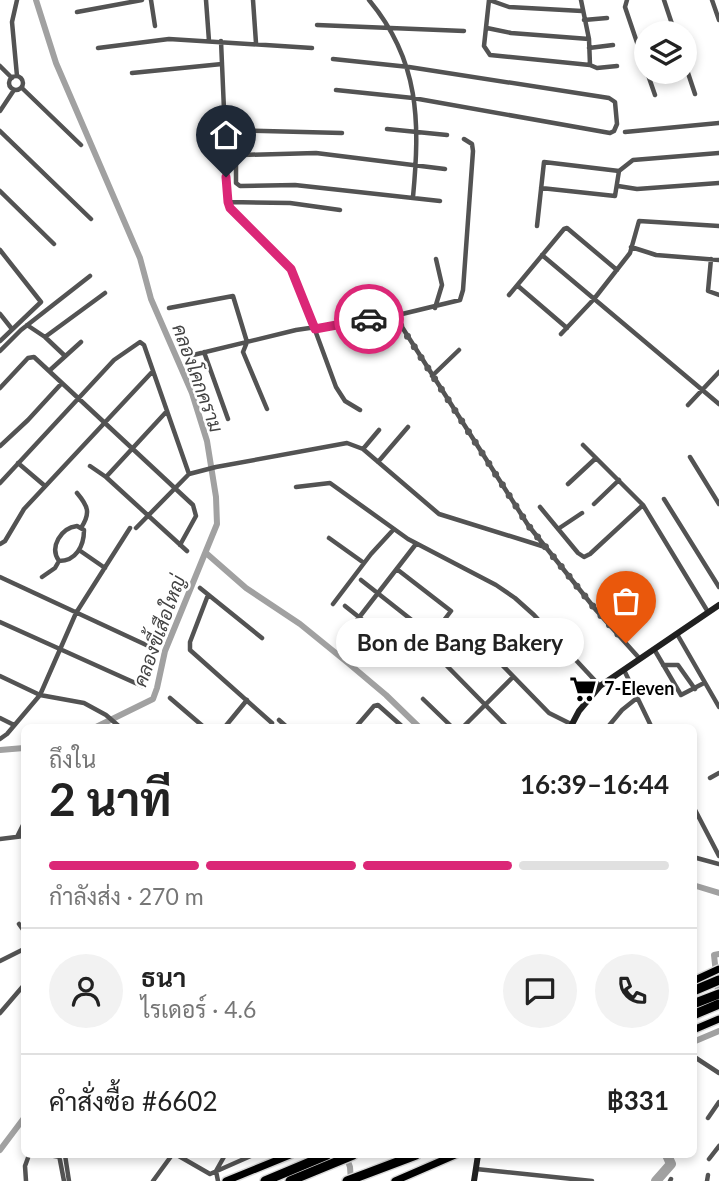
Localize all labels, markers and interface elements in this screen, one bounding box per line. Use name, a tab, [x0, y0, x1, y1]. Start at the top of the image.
map controls	[634, 21, 697, 84]
button: layers	[634, 21, 697, 84]
pin	[196, 105, 256, 177]
icon: home	[207, 116, 245, 154]
courier	[334, 284, 404, 354]
icon: car	[350, 300, 388, 338]
water label: คลองโคกคราม	[168, 321, 229, 435]
water label: คลองขี้เสือใหญ่	[122, 569, 191, 690]
pin	[596, 571, 656, 643]
icon: bag	[607, 582, 645, 620]
callout: Bon de Bang Bakery	[336, 618, 584, 668]
text: Bon de Bang Bakery	[357, 628, 563, 656]
supermarket icon: 7-Eleven	[568, 674, 598, 704]
place label: 7-Eleven	[604, 677, 674, 699]
text: ถึงใน	[49, 745, 96, 773]
text: 16:39–16:44	[520, 768, 669, 800]
text: 2 นาที	[49, 771, 171, 826]
text: กำลังส่ง · 270 m	[49, 882, 204, 910]
button: person	[49, 954, 123, 1028]
button: chat	[503, 954, 577, 1028]
button: phone	[595, 954, 669, 1028]
text: ธนา	[141, 961, 186, 993]
text: ไรเดอร์ · 4.6	[141, 995, 256, 1023]
text: ฿331	[606, 1084, 669, 1116]
text: คำสั่งซื้อ #6602	[49, 1085, 218, 1117]

